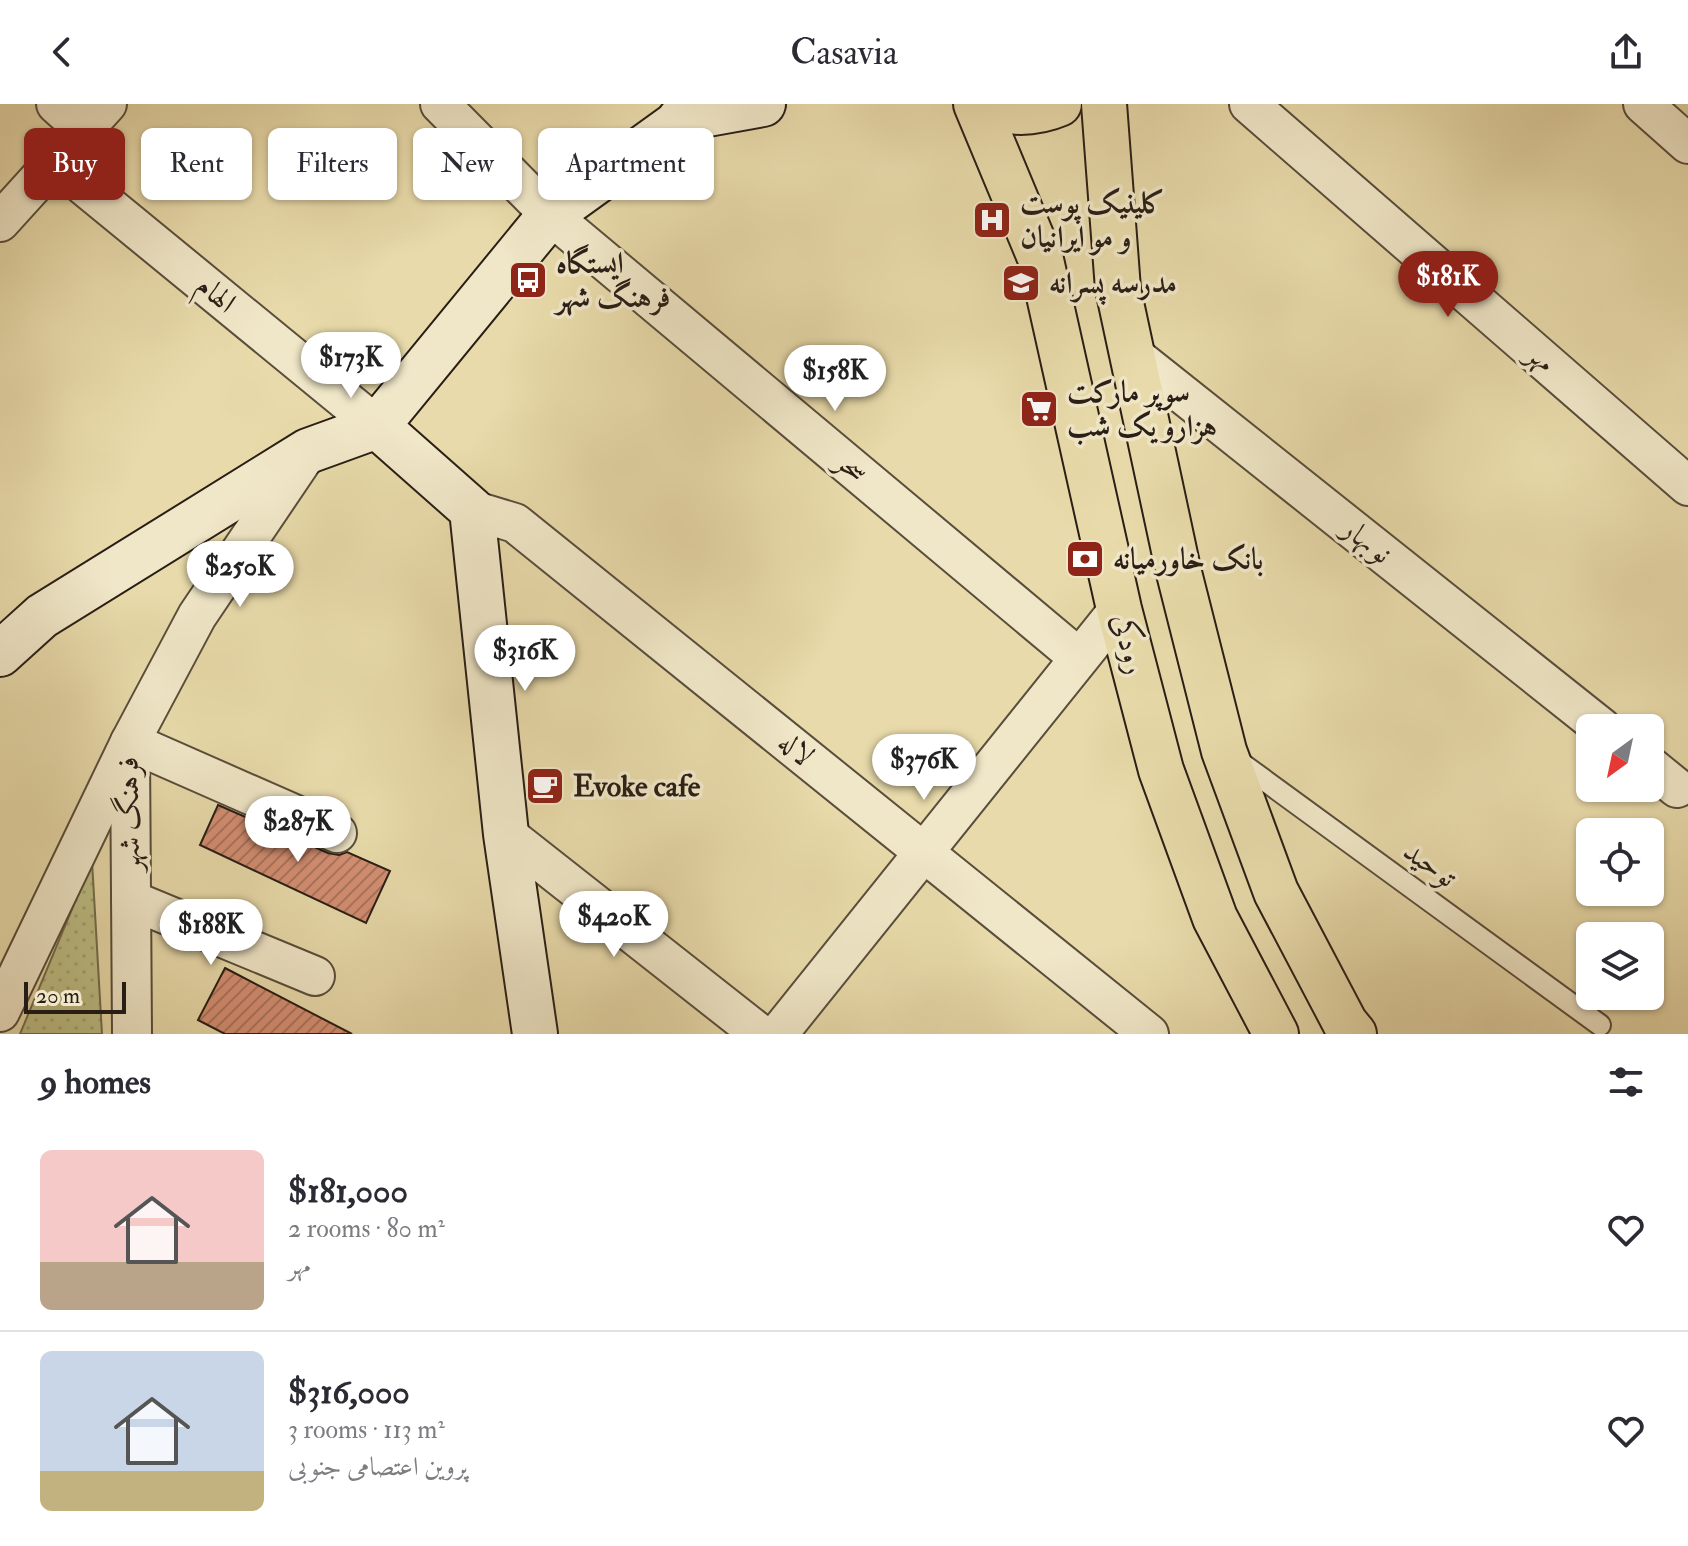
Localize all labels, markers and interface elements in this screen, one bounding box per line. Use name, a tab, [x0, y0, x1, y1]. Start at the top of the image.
icon: back	[40, 30, 84, 74]
text: Casavia	[790, 30, 898, 75]
icon: share	[1604, 30, 1648, 74]
chip: Buy	[24, 128, 125, 200]
chip: Rent	[141, 128, 252, 200]
chip: Filters	[268, 128, 397, 200]
chip: New	[413, 128, 522, 200]
chip: Apartment	[538, 128, 714, 200]
place label: کلینیک پوست و مو ایرانیان	[1020, 185, 1165, 256]
hospital icon: کلینیک پوست و مو ایرانیان	[971, 199, 1013, 241]
place label: ایستگاه فرهنگ شهر	[553, 243, 671, 316]
pin: $181K	[1392, 251, 1504, 319]
bus stop icon: ایستگاه فرهنگ شهر	[507, 259, 549, 301]
text: $181K	[1416, 261, 1480, 293]
school or university icon: مدرسه پسرانه	[1000, 262, 1042, 304]
place label: مدرسه پسرانه	[1049, 265, 1177, 305]
street label: الهام	[184, 267, 244, 327]
pin: $173K	[295, 332, 407, 400]
street label: مهر	[1517, 334, 1563, 381]
text: $173K	[319, 342, 383, 374]
pin: $158K	[779, 345, 891, 413]
text: $158K	[802, 355, 868, 387]
place label: سوپر مارکت هزارو یک شب	[1067, 374, 1217, 445]
supermarket icon: سوپر مارکت هزارو یک شب	[1018, 388, 1060, 430]
street label: سحر	[826, 441, 876, 491]
street label: نوبهار	[1332, 508, 1399, 572]
bank icon: بانک خاورمیانه	[1064, 538, 1106, 580]
pin: $250K	[184, 541, 296, 609]
place label: بانک خاورمیانه	[1113, 541, 1264, 578]
text: $250K	[205, 551, 275, 583]
street label: رودکى	[1104, 610, 1155, 678]
pin: $316K	[469, 625, 581, 693]
text: $316K	[492, 635, 558, 667]
north arrow	[1576, 714, 1664, 802]
map controls	[1576, 714, 1664, 1010]
street label: لاله	[771, 723, 821, 775]
pin: $376K	[868, 734, 980, 802]
text: $376K	[890, 744, 958, 776]
street label: فرهنگ شهر	[109, 756, 149, 875]
cafe icon: Evoke cafe	[524, 765, 566, 807]
place label: Evoke cafe	[573, 768, 701, 805]
pin: $287K	[242, 796, 354, 864]
text: $287K	[263, 806, 333, 838]
button: locate	[1576, 818, 1664, 906]
street label: توحید	[1396, 832, 1464, 896]
pin: $420K	[558, 891, 670, 959]
pin: $188K	[155, 899, 267, 967]
text: $420K	[577, 901, 651, 933]
text: $188K	[178, 909, 244, 941]
button: layers	[1576, 922, 1664, 1010]
scale bar	[24, 978, 126, 1014]
text: 20 m	[36, 982, 80, 1010]
icon: filters	[1604, 1060, 1648, 1104]
text: 9 homes	[40, 1061, 151, 1104]
text: $181,000	[288, 1170, 408, 1213]
icon: home	[104, 1182, 200, 1278]
icon: heart	[1604, 1208, 1648, 1252]
text: 2 rooms · 80 m²	[288, 1213, 445, 1245]
text: مهر	[288, 1250, 311, 1282]
text: $316,000	[288, 1371, 410, 1414]
icon: home	[104, 1383, 200, 1479]
icon: heart	[1604, 1409, 1648, 1453]
text: 3 rooms · 113 m²	[288, 1414, 445, 1446]
text: پروین اعتصامی جنوبی	[288, 1451, 467, 1483]

